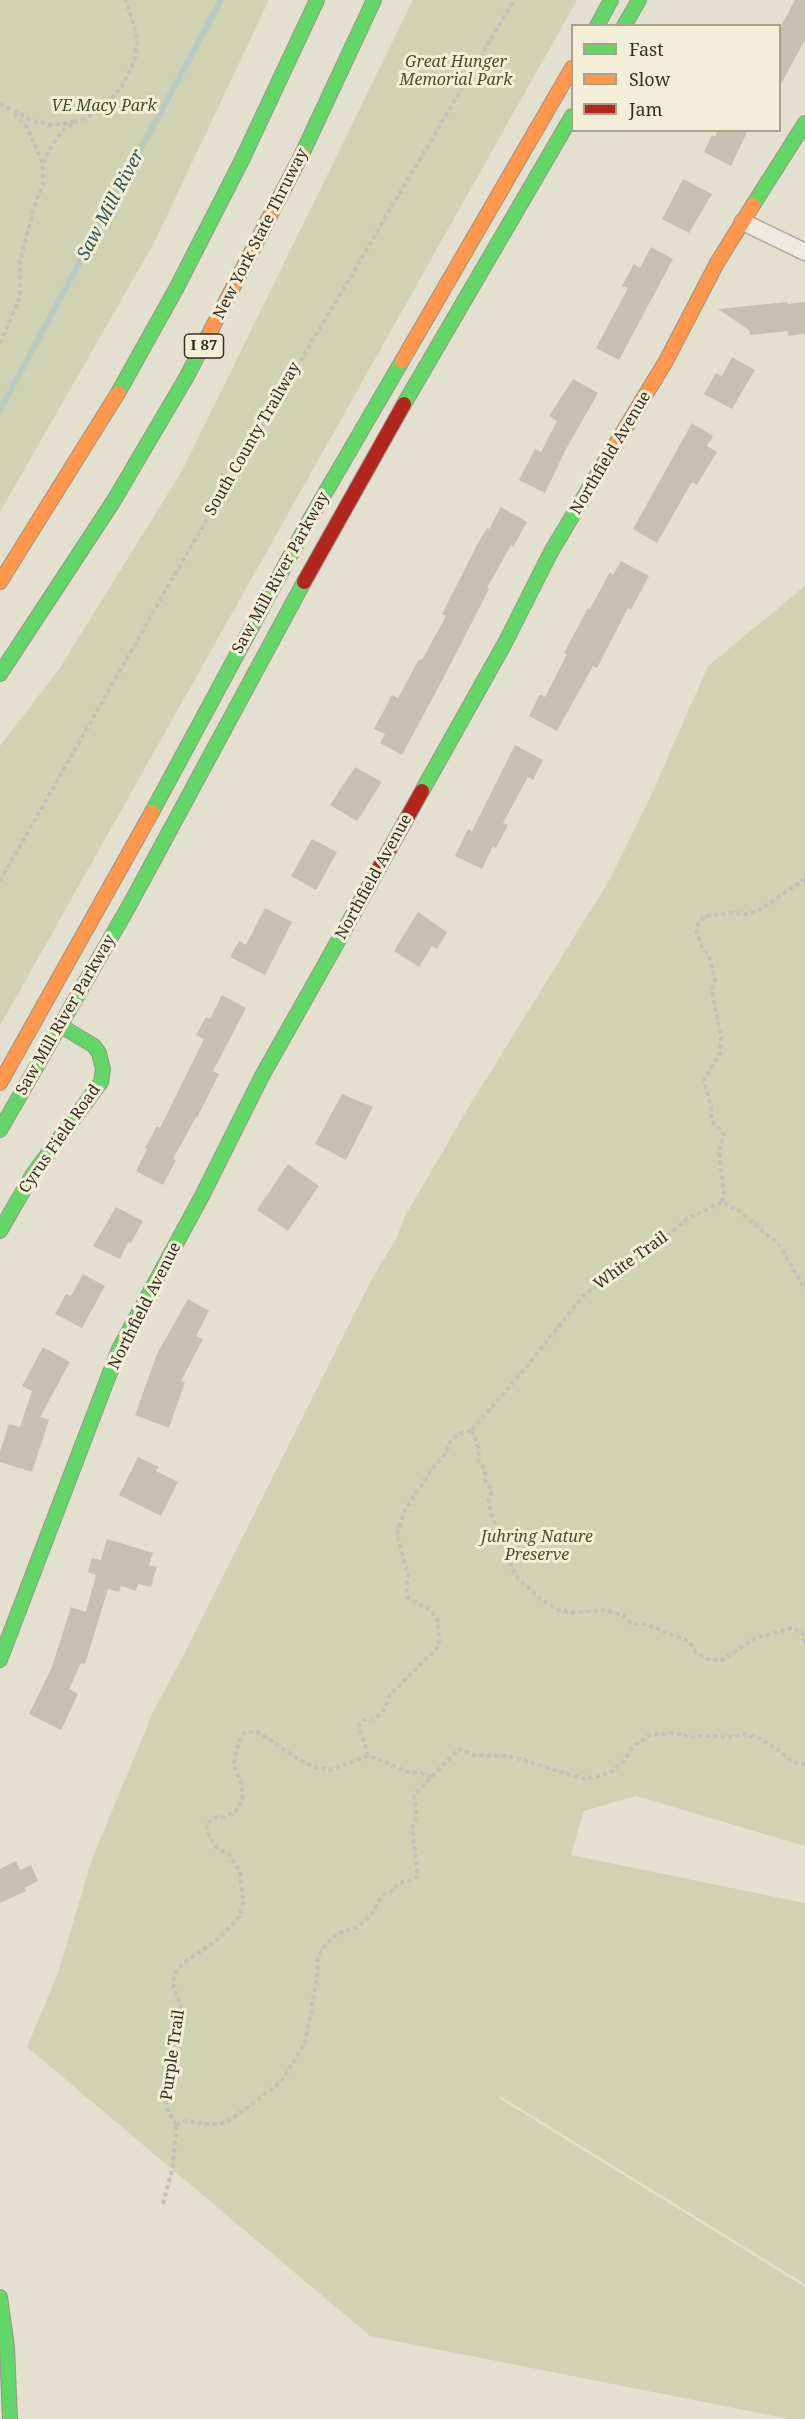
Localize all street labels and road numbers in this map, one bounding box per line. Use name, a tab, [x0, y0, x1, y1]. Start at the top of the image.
street label: New York State Thruway	[210, 146, 312, 322]
road number: I 87	[184, 334, 224, 358]
street label: South County Trailway	[201, 359, 305, 519]
street label: Northfield Avenue	[567, 388, 655, 518]
street label: Saw Mill River Parkway	[228, 489, 334, 657]
street label: Northfield Avenue	[332, 811, 416, 943]
street label: Saw Mill River Parkway	[12, 931, 120, 1099]
street label: Cyrus Field Road	[15, 1081, 105, 1197]
street label: White Trail	[590, 1228, 672, 1294]
street label: Northfield Avenue	[105, 1239, 185, 1373]
street label: Purple Trail	[157, 2009, 189, 2101]

